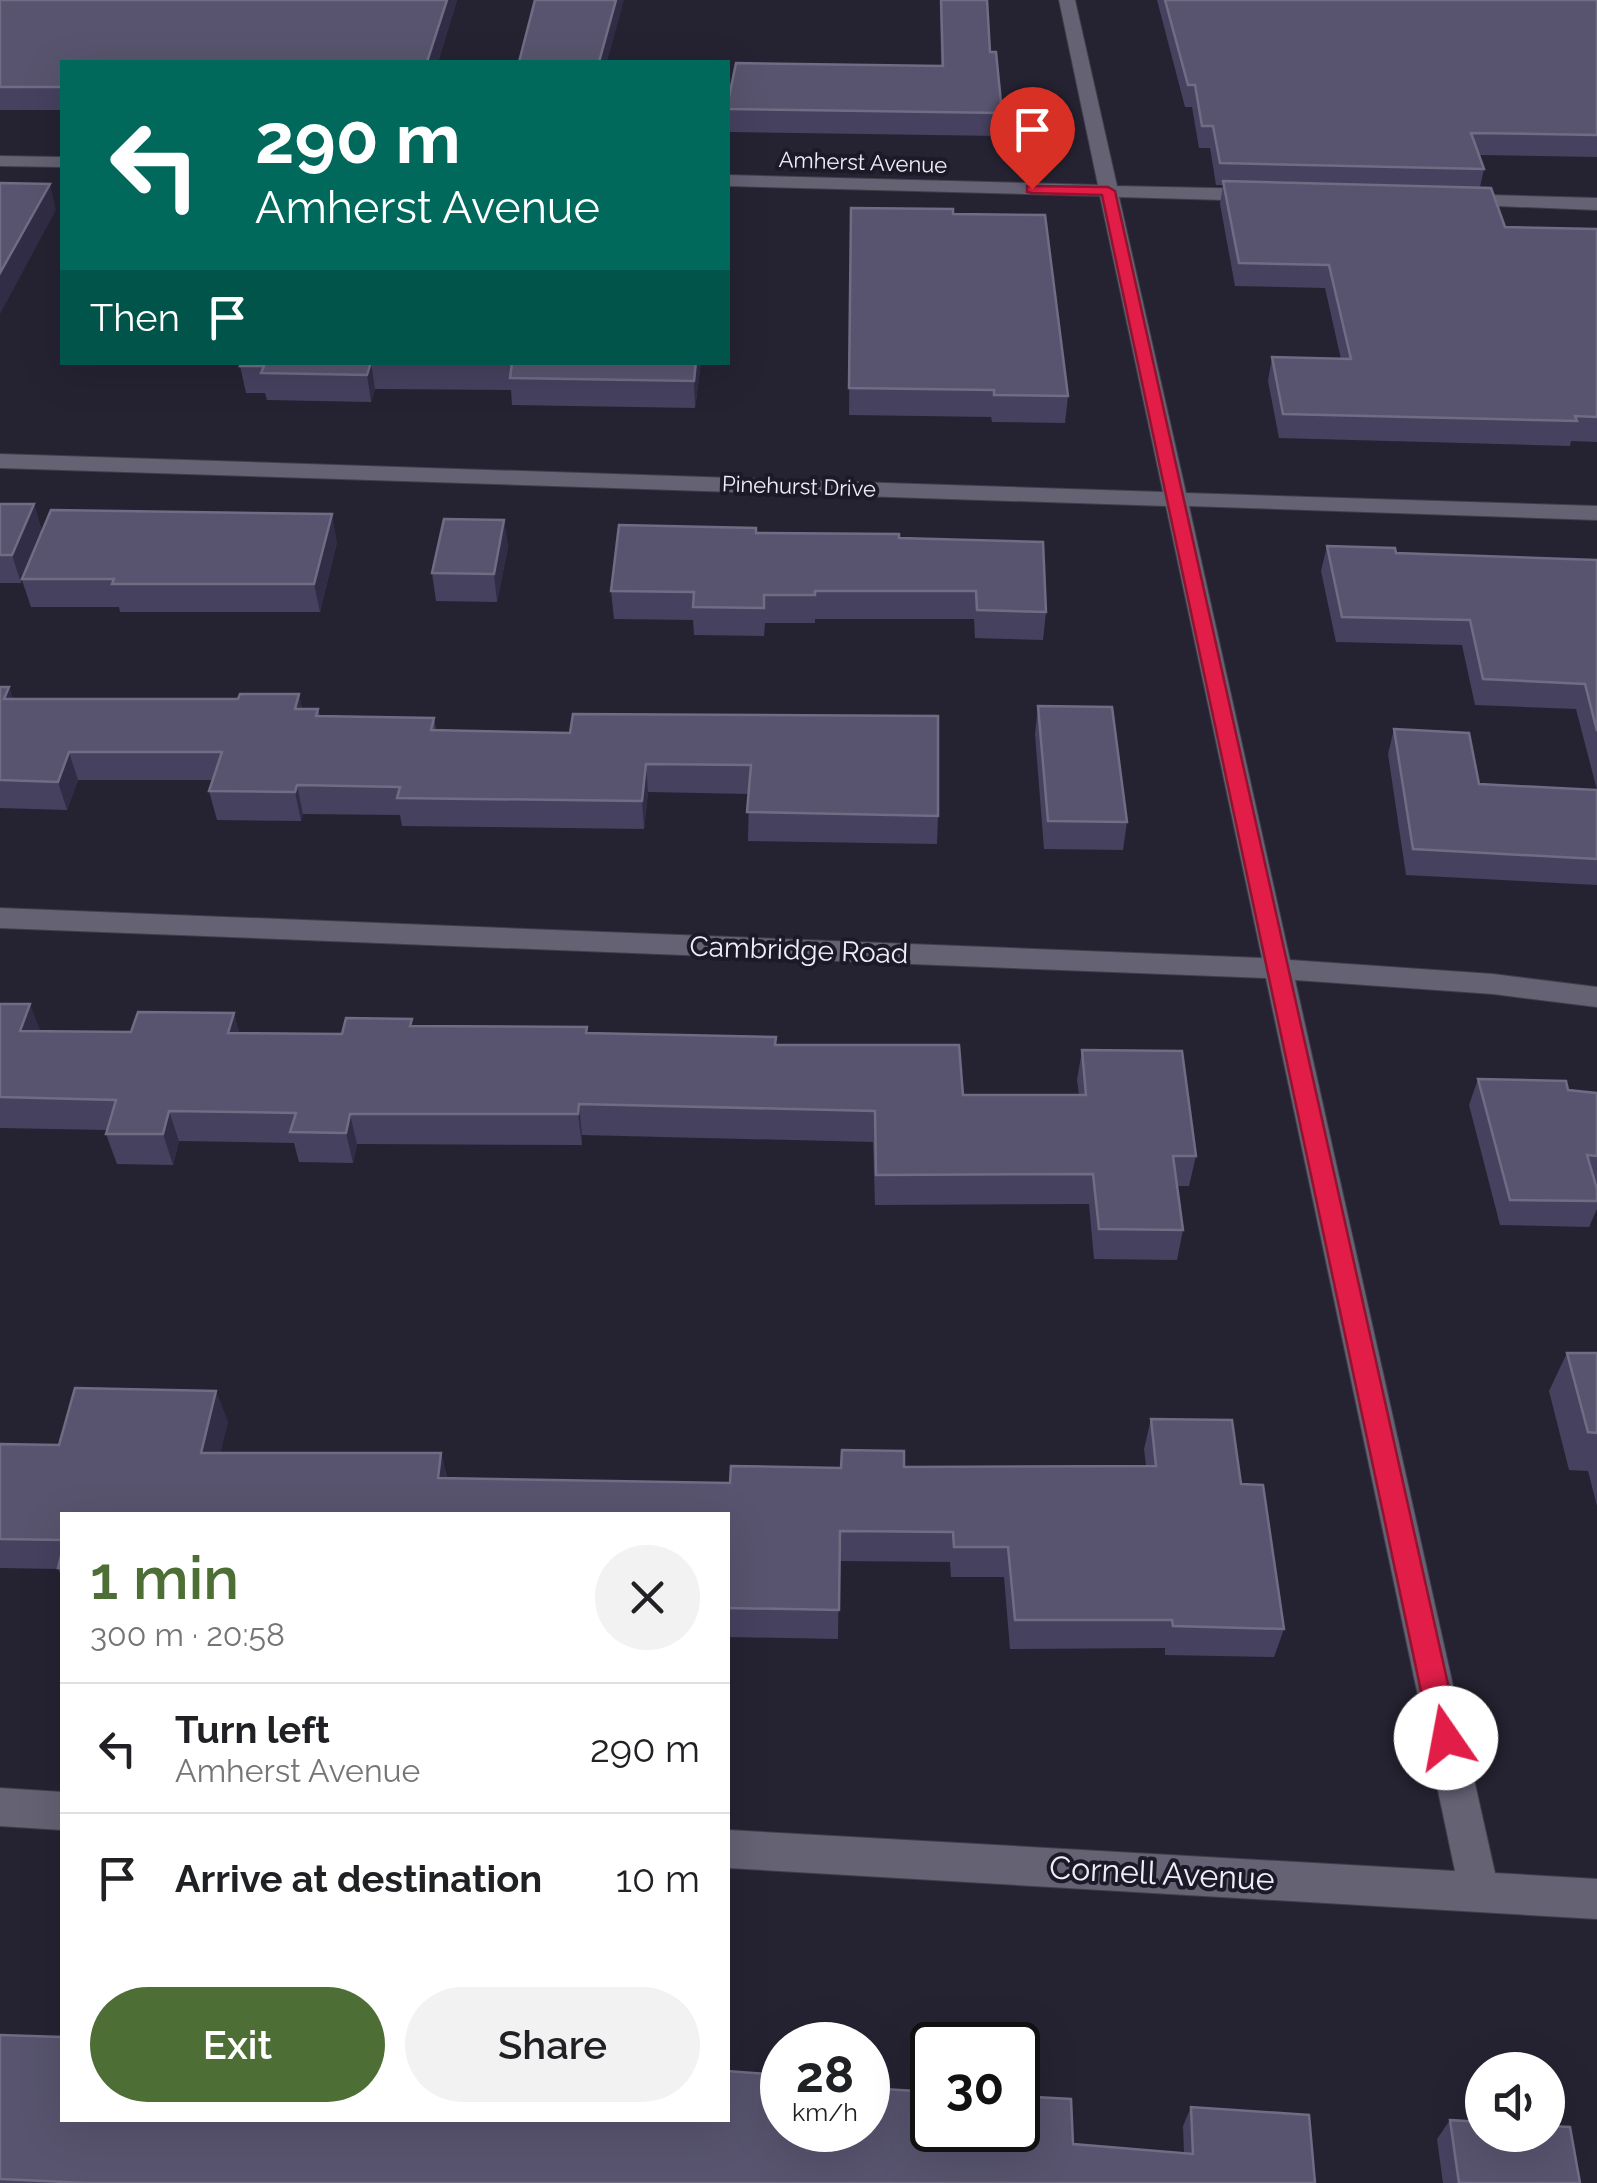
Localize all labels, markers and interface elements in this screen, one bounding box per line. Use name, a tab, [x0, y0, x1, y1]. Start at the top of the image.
pin	[990, 87, 1075, 190]
text: 290 m	[255, 97, 461, 179]
icon: left	[90, 100, 220, 230]
icon: arrive	[1005, 102, 1060, 157]
street label: Amherst Avenue	[778, 146, 948, 178]
text: Amherst Avenue	[255, 181, 600, 234]
icon: arrive	[200, 290, 255, 345]
text: Then	[90, 295, 180, 340]
street label: Pinehurst Drive	[722, 470, 876, 502]
street label: Cambridge Road	[689, 930, 909, 970]
text: 1 min	[90, 1543, 239, 1613]
button: close	[595, 1545, 700, 1650]
text: 300 m · 20:58	[90, 1616, 285, 1653]
position arrow	[1394, 1686, 1498, 1790]
text: Turn left	[175, 1707, 330, 1752]
icon: left	[90, 1721, 145, 1776]
text: 290 m	[590, 1726, 700, 1771]
text: Amherst Avenue	[175, 1752, 420, 1789]
street label: Cornell Avenue	[1048, 1849, 1276, 1897]
icon: arrive	[90, 1851, 145, 1906]
text: Arrive at destination	[175, 1856, 542, 1901]
text: 10 m	[616, 1856, 700, 1901]
button: Exit	[90, 1987, 385, 2102]
button: Share	[405, 1987, 700, 2102]
speed limit sign: 30	[910, 2022, 1040, 2152]
text: 28	[796, 2045, 854, 2104]
map controls	[1465, 2052, 1565, 2152]
button: sound	[1465, 2052, 1565, 2152]
text: km/h	[792, 2097, 858, 2127]

